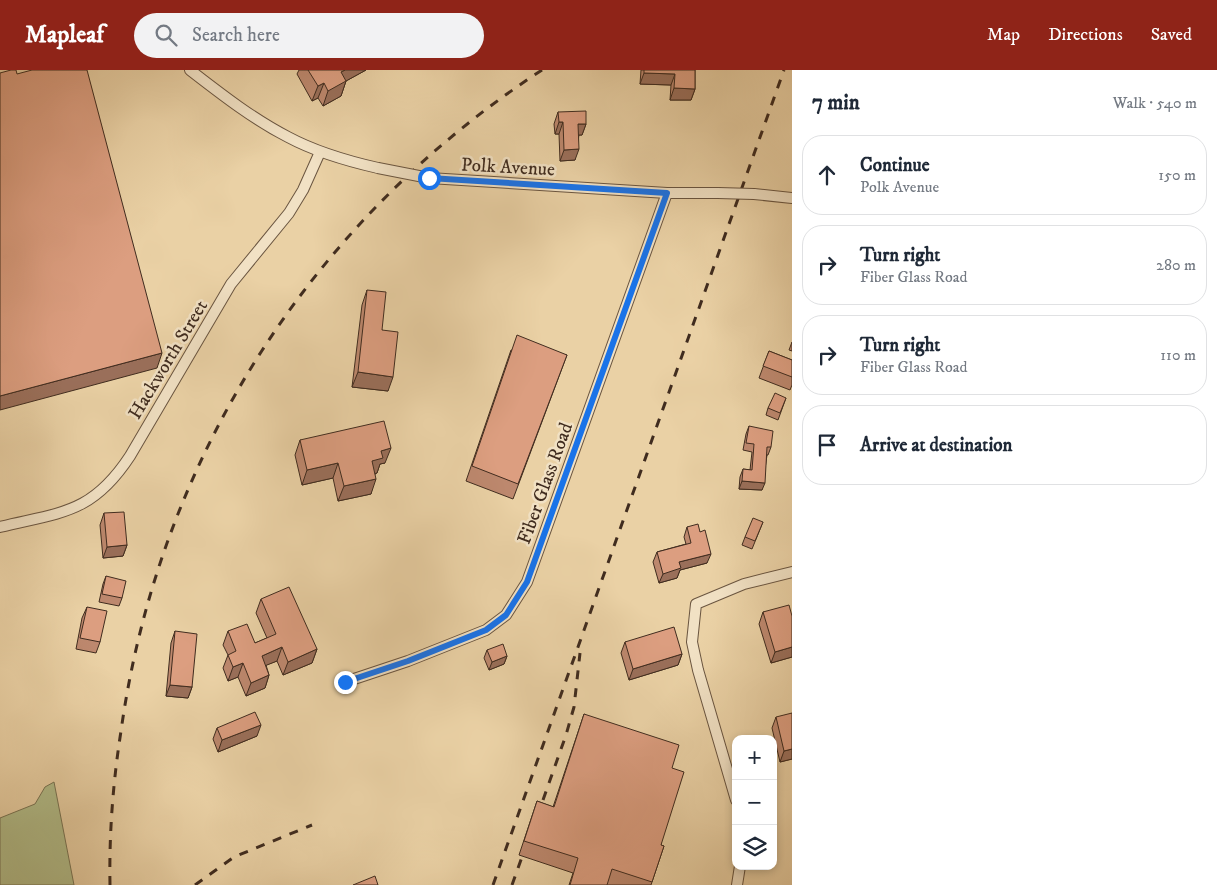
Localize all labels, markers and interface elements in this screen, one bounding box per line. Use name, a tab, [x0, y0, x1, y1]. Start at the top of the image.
search box	[134, 13, 484, 58]
text: Mapleaf	[25, 20, 104, 50]
icon: search	[152, 21, 180, 49]
text: Search here	[192, 24, 280, 47]
text: Map	[987, 24, 1020, 46]
text: Directions	[1048, 24, 1123, 46]
text: Saved	[1151, 24, 1192, 46]
text: 7 min	[812, 90, 860, 116]
text: Walk · 540 m	[1113, 93, 1197, 113]
street label: Polk Avenue	[460, 154, 555, 181]
text: Continue	[860, 154, 930, 177]
icon: ahead	[813, 161, 841, 189]
text: 150 m	[1158, 165, 1196, 185]
route start	[418, 167, 441, 190]
text: Polk Avenue	[860, 177, 939, 197]
text: Turn right	[860, 244, 940, 267]
icon: right	[813, 251, 841, 279]
text: 280 m	[1156, 255, 1196, 275]
text: Fiber Glass Road	[860, 267, 967, 287]
street label: Hackworth Street	[124, 296, 213, 424]
text: Turn right	[860, 334, 940, 357]
icon: right	[813, 341, 841, 369]
text: 110 m	[1160, 345, 1196, 365]
text: Fiber Glass Road	[860, 357, 967, 377]
street label: Fiber Glass Road	[513, 419, 578, 547]
icon: arrive	[813, 431, 841, 459]
text: Arrive at destination	[860, 434, 1012, 457]
route end	[334, 671, 357, 694]
map controls	[732, 735, 777, 870]
button: +	[732, 735, 777, 780]
button: −	[732, 780, 777, 825]
button: layers	[732, 825, 777, 870]

